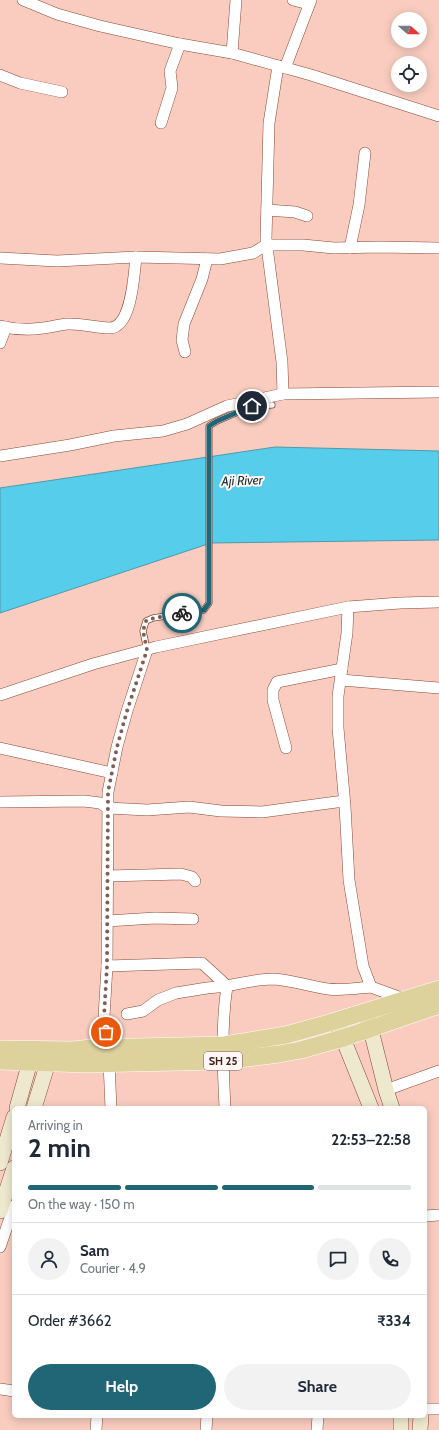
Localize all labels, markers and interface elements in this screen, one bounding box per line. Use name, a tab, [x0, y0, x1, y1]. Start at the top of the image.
north arrow	[391, 12, 427, 48]
map controls	[391, 12, 427, 92]
button: locate	[391, 56, 427, 92]
pin	[235, 389, 269, 423]
icon: home	[241, 395, 263, 417]
water label: Aji River	[220, 471, 264, 490]
courier	[162, 593, 202, 633]
icon: bike	[171, 602, 193, 624]
pin	[89, 1015, 123, 1049]
icon: bag	[95, 1021, 117, 1043]
road number: SH 25	[204, 1052, 242, 1070]
text: Arriving in	[28, 1117, 83, 1133]
text: 22:53–22:58	[331, 1131, 411, 1149]
text: 2 min	[28, 1132, 91, 1164]
text: On the way · 150 m	[28, 1196, 135, 1212]
button: person	[28, 1238, 70, 1280]
button: chat	[317, 1238, 359, 1280]
button: phone	[369, 1238, 411, 1280]
text: Sam	[80, 1242, 109, 1260]
text: Courier · 4.9	[80, 1260, 146, 1276]
text: Order #3662	[28, 1312, 112, 1330]
text: ₹334	[377, 1312, 411, 1330]
button: Help	[28, 1364, 216, 1410]
button: Share	[224, 1364, 411, 1410]

